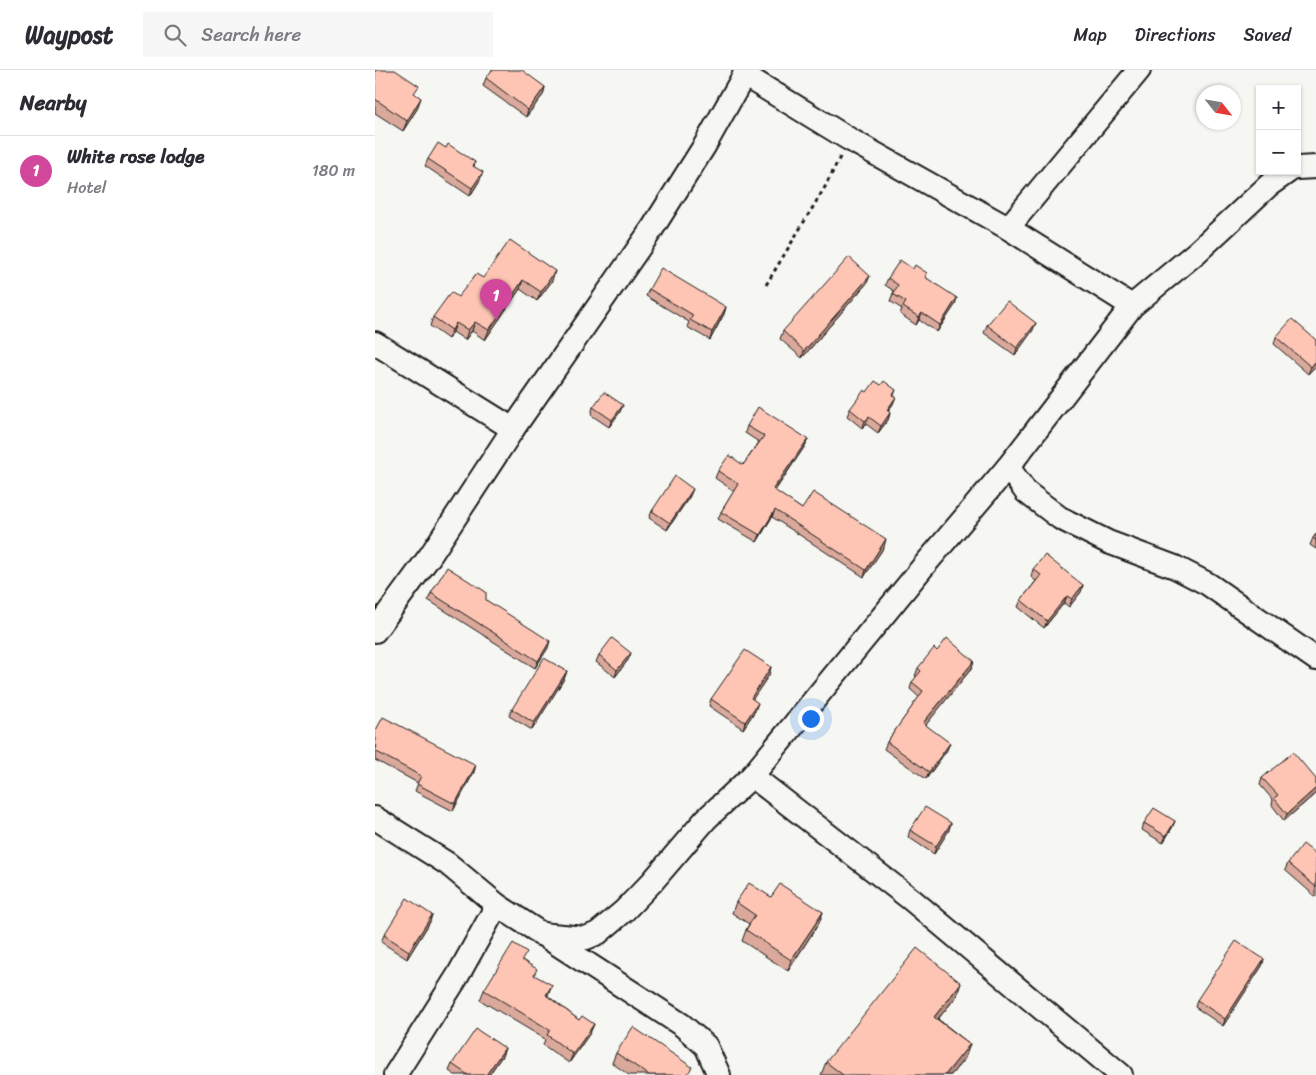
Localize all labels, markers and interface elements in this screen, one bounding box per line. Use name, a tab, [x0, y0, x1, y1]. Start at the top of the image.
search box	[143, 12, 493, 57]
text: Waypost	[25, 14, 113, 56]
text: Search here	[201, 18, 301, 51]
text: Map	[1074, 19, 1107, 51]
text: Directions	[1135, 19, 1216, 51]
text: Saved	[1244, 19, 1291, 51]
icon: search	[161, 21, 189, 49]
text: Nearby	[20, 84, 86, 122]
north arrow	[1196, 85, 1241, 130]
map controls	[1256, 85, 1301, 175]
button: +	[1256, 85, 1301, 130]
button: −	[1256, 130, 1301, 175]
text: White rose lodge	[67, 140, 204, 173]
text: 1	[33, 156, 39, 185]
text: 180 m	[312, 156, 355, 185]
text: Hotel	[67, 173, 106, 202]
pin: 1	[480, 279, 512, 320]
your location	[798, 706, 824, 732]

